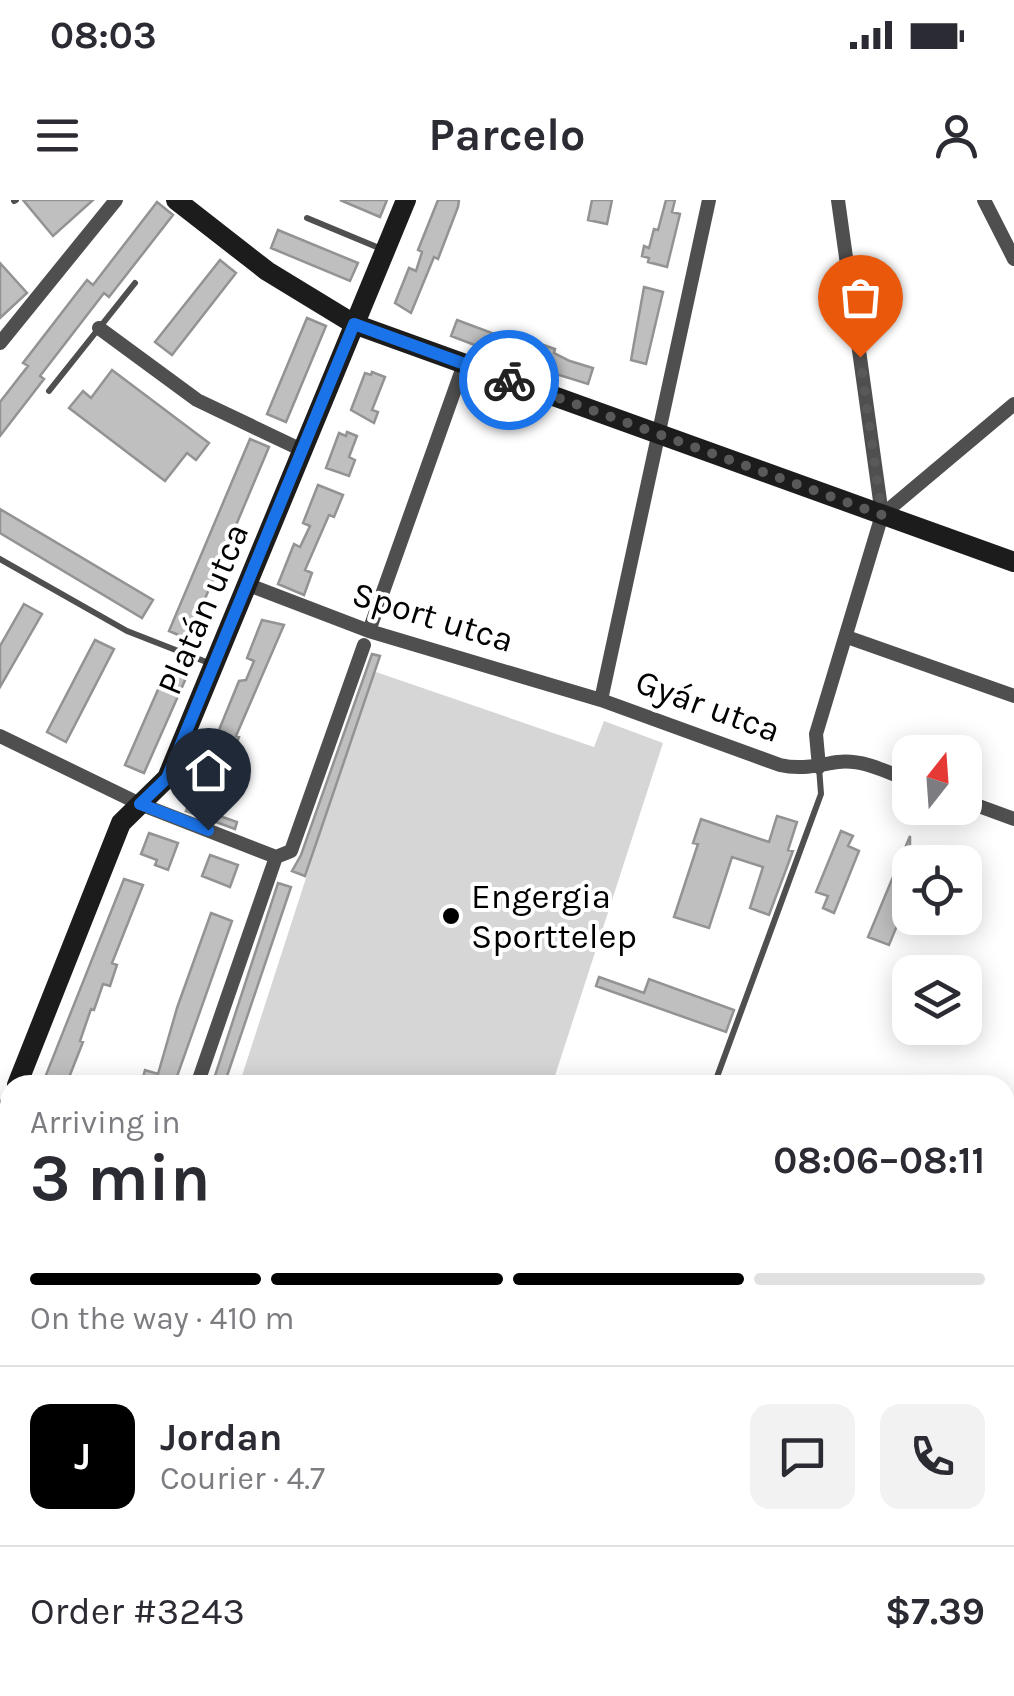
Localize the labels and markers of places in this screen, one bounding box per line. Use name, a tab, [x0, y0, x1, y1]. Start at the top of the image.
pin	[818, 255, 903, 358]
pin	[166, 728, 251, 831]
place label: Engergia Sporttelep	[471, 876, 637, 957]
marker: Engergia Sporttelep	[440, 905, 462, 927]

